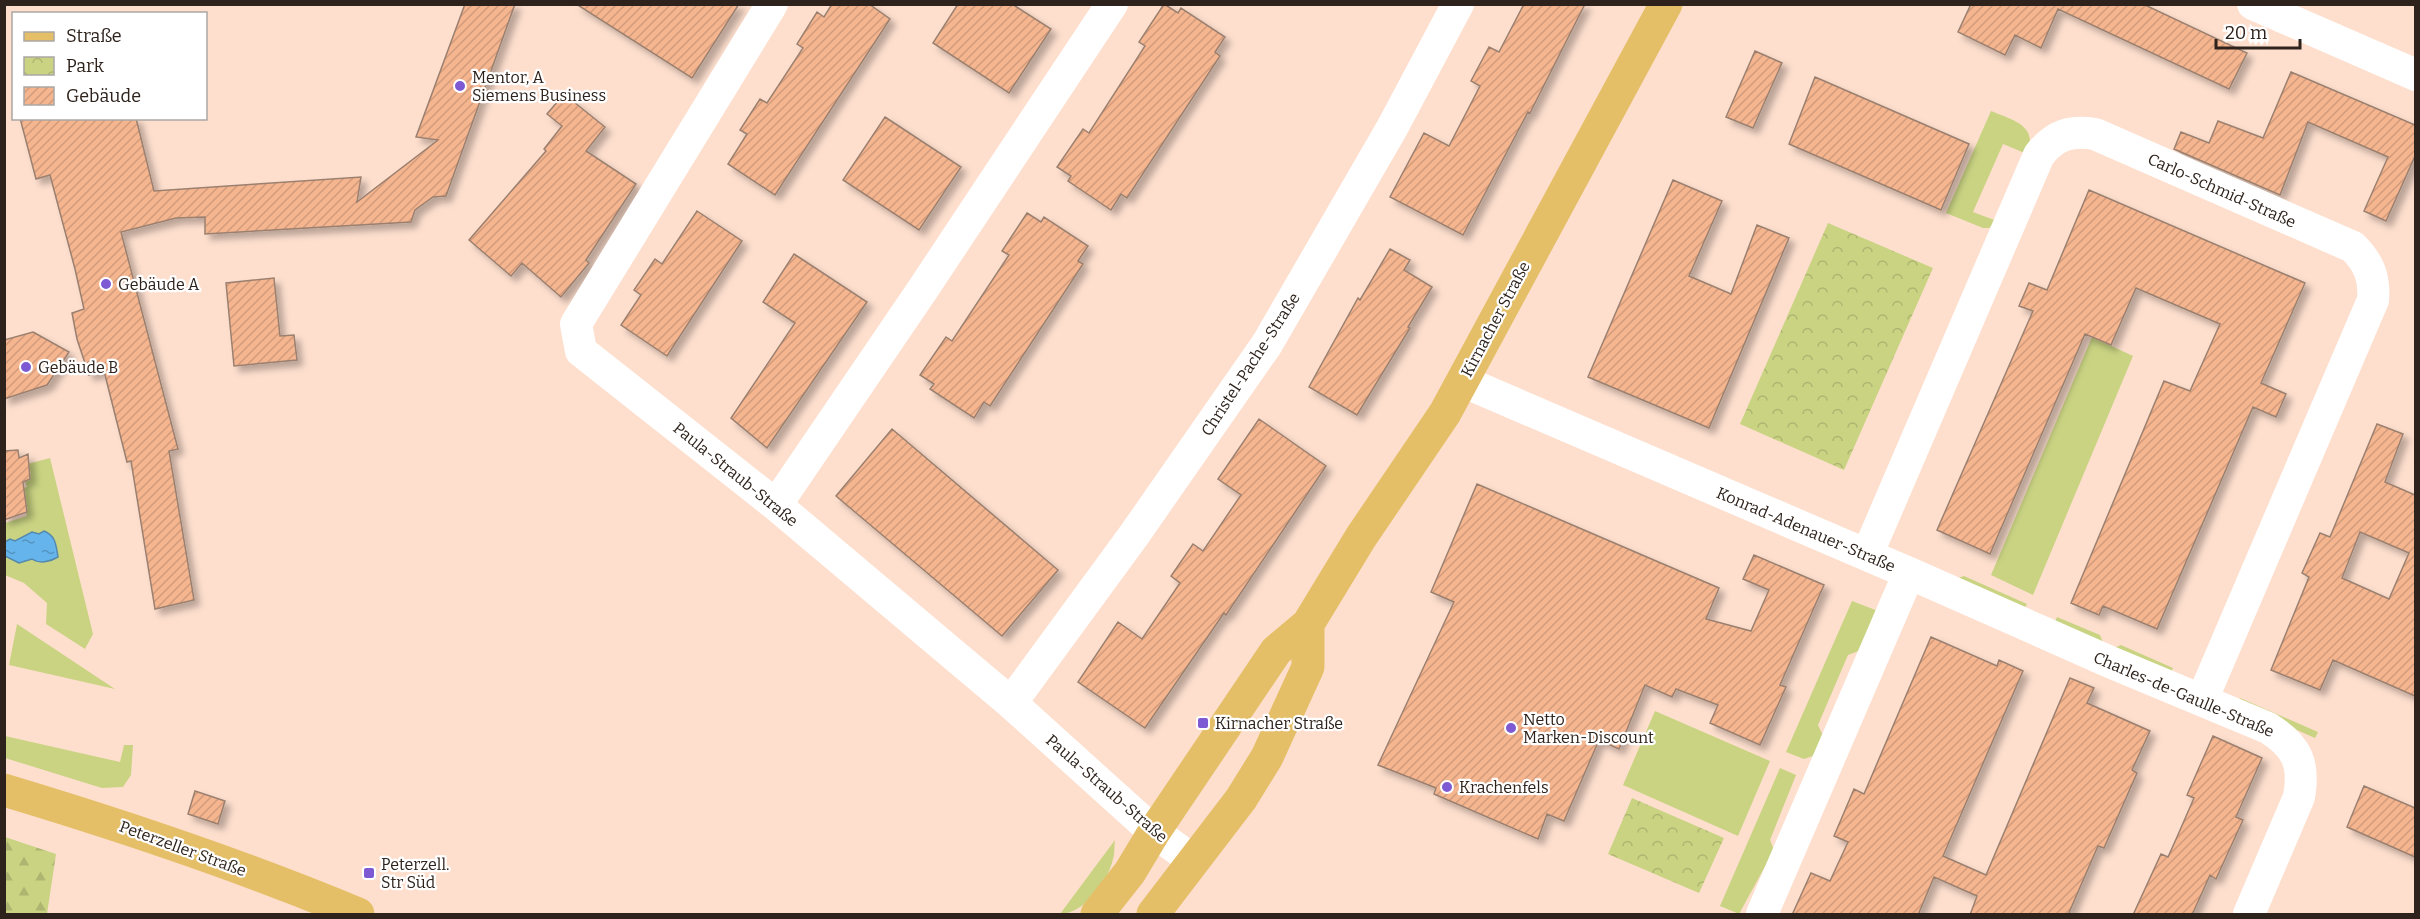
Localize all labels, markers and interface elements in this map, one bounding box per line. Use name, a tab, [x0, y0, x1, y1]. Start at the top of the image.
legend	[12, 12, 207, 120]
scale bar	[2216, 12, 2300, 50]
text: 20 m	[2225, 22, 2267, 44]
text: Straße	[66, 25, 122, 47]
text: Park	[66, 55, 105, 77]
place label: Mentor, A Siemens Business	[472, 68, 606, 105]
marker: Mentor, A Siemens Business	[453, 79, 467, 93]
text: Gebäude	[66, 85, 141, 107]
street label: Carlo-Schmid-Straße	[2145, 149, 2299, 232]
street label: Kirnacher Straße	[1457, 258, 1534, 380]
place label: Gebäude A	[118, 275, 200, 294]
marker: Gebäude A	[99, 277, 113, 291]
street label: Christel-Pache-Straße	[1197, 289, 1304, 439]
place label: Gebäude B	[38, 358, 118, 377]
marker: Gebäude B	[19, 360, 33, 374]
street label: Paula-Straub-Straße	[670, 418, 802, 530]
street label: Konrad-Adenauer-Straße	[1714, 483, 1898, 576]
street label: Charles-de-Gaulle-Straße	[2091, 648, 2277, 741]
place label: Netto Marken-Discount	[1523, 710, 1654, 747]
place label: Kirnacher Straße	[1215, 714, 1343, 733]
marker: Kirnacher Straße	[1196, 716, 1210, 730]
marker: Netto Marken-Discount	[1504, 721, 1518, 735]
street label: Paula-Straub-Straße	[1042, 730, 1171, 846]
place label: Krachenfels	[1459, 778, 1549, 797]
marker: Krachenfels	[1440, 780, 1454, 794]
street label: Peterzeller Straße	[117, 817, 249, 880]
place label: Peterzell. Str Süd	[381, 855, 449, 892]
marker: Peterzell. Str Süd	[362, 866, 376, 880]

